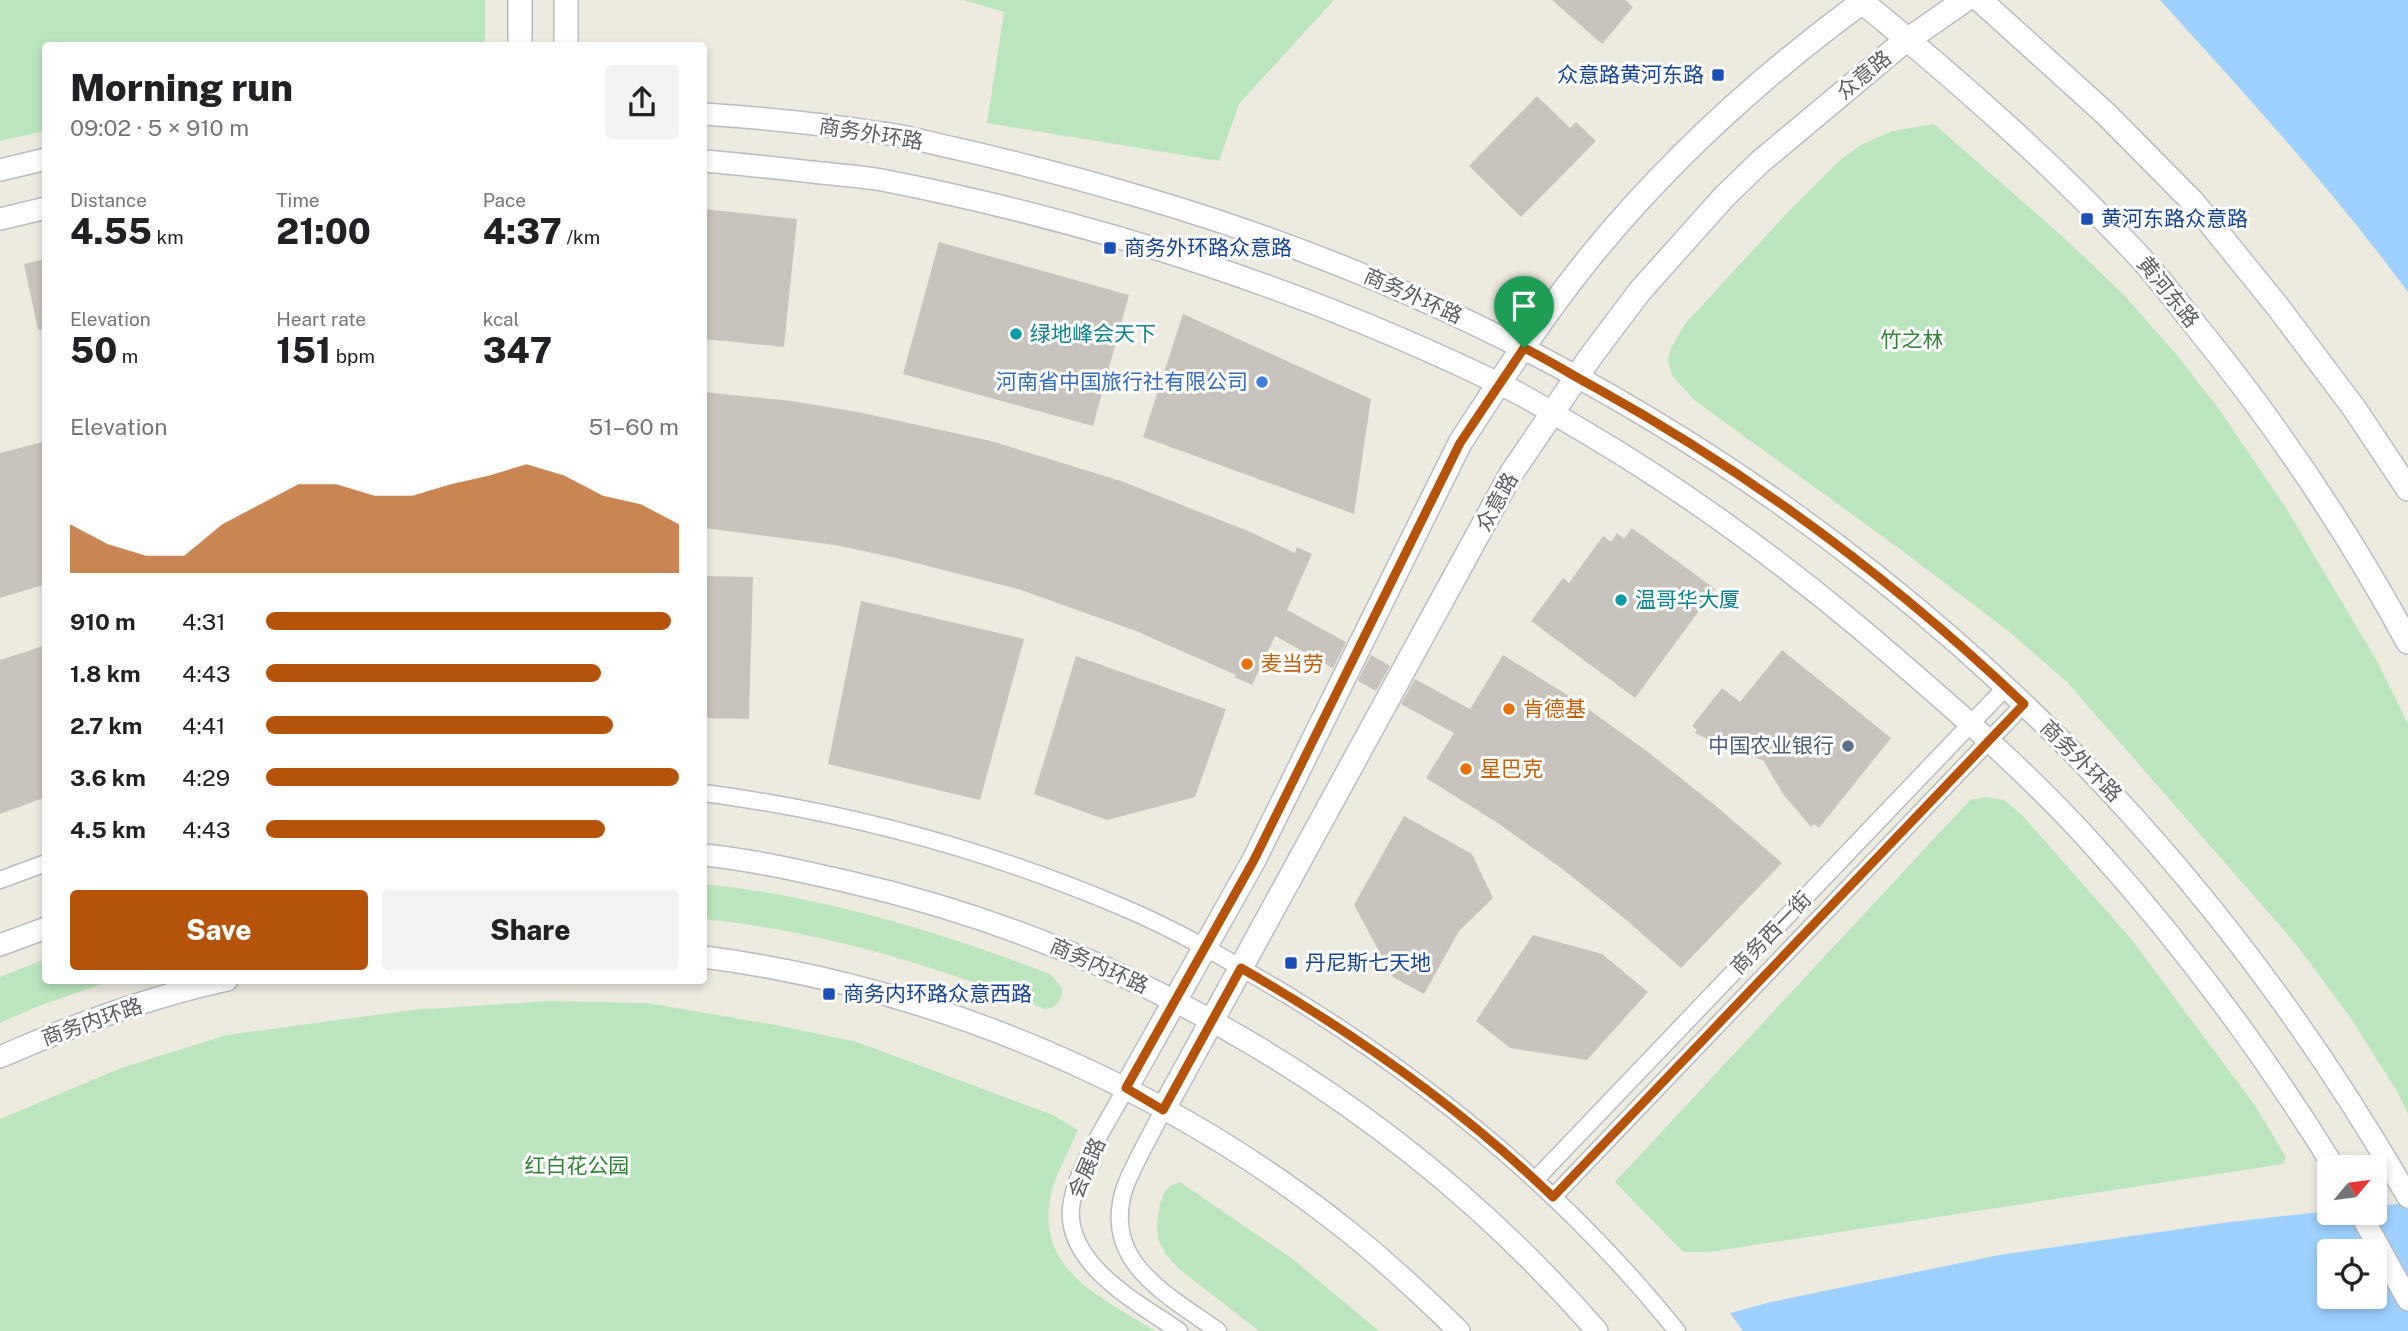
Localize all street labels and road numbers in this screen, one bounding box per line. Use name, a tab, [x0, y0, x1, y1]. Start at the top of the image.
street label: 众意路	[1831, 45, 1896, 104]
street label: 商务外环路	[817, 113, 925, 154]
street label: 黄河东路	[2132, 251, 2205, 332]
street label: 商务外环路	[1360, 263, 1466, 328]
street label: 众意路	[1470, 468, 1523, 535]
street label: 商务外环路	[2035, 715, 2127, 807]
street label: 商务西一街	[1725, 886, 1816, 979]
street label: 商务内环路	[1046, 933, 1152, 998]
street label: 商务内环路	[38, 993, 146, 1050]
street label: 会展路	[1063, 1134, 1110, 1202]

